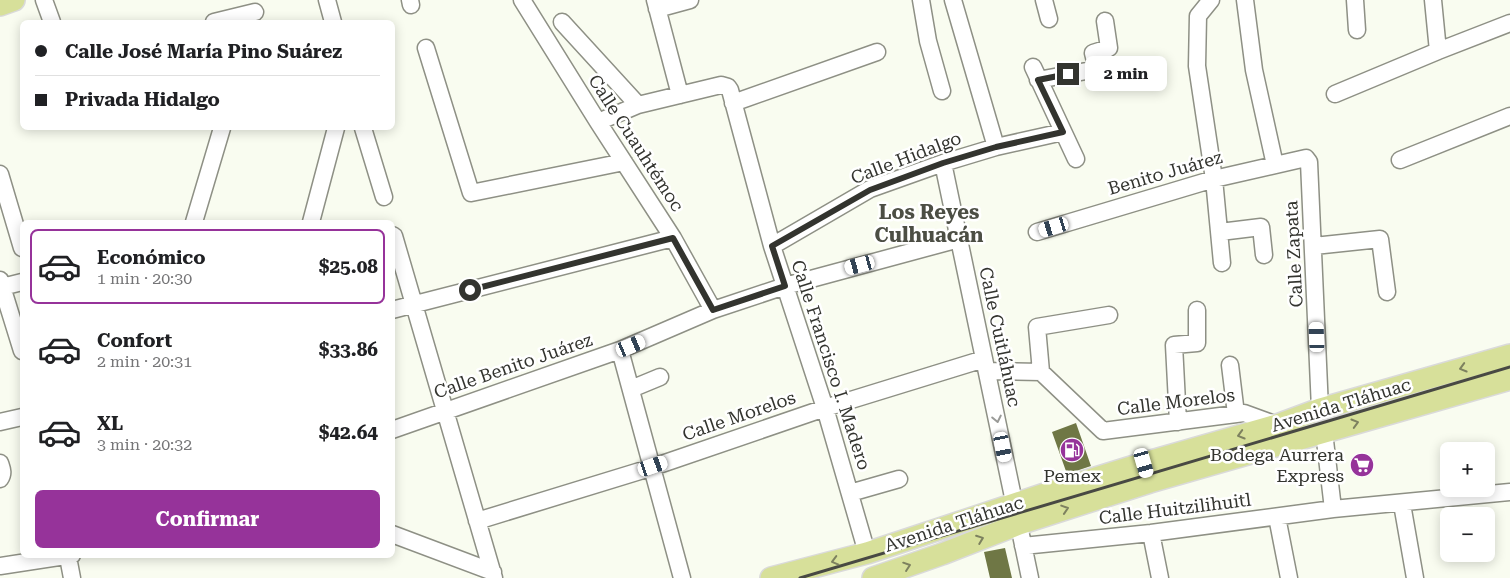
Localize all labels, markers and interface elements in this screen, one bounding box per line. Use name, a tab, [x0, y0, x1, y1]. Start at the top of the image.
text: Calle José María Pino Suárez	[65, 40, 342, 63]
callout: 2 min	[1086, 56, 1168, 92]
route end	[1057, 63, 1079, 85]
text: 2 min	[1104, 64, 1148, 83]
street label: Calle Cuauhtémoc	[584, 70, 689, 215]
text: Privada Hidalgo	[65, 88, 220, 111]
street label: Calle Hidalgo	[848, 127, 964, 188]
street label: Benito Juárez	[1105, 146, 1225, 199]
district label: Los Reyes Culhuacán	[875, 200, 984, 247]
street label: Calle Zapata	[1280, 200, 1307, 308]
car	[1037, 215, 1070, 239]
icon: car	[37, 244, 82, 289]
text: Económico	[97, 246, 205, 269]
car	[843, 254, 876, 276]
text: $25.08	[319, 255, 378, 278]
street label: Calle Francisco I. Madero	[788, 257, 875, 473]
street label: Calle Cuitláhuac	[975, 265, 1026, 409]
text: 1 min · 20:30	[97, 269, 192, 288]
route start	[459, 279, 481, 301]
car	[1308, 322, 1325, 352]
icon: car	[37, 327, 82, 372]
street label: Calle Benito Juárez	[431, 328, 595, 402]
text: Confort	[97, 329, 172, 352]
car	[614, 333, 647, 359]
text: $33.86	[319, 338, 378, 361]
text: 2 min · 20:31	[97, 352, 192, 371]
one-way arrow	[1460, 363, 1468, 373]
street label: Avenida Tláhuac	[1269, 373, 1413, 436]
street label: Calle Morelos	[1116, 384, 1236, 419]
street label: Calle Morelos	[679, 386, 798, 445]
icon: car	[37, 410, 82, 455]
text: XL	[97, 412, 123, 435]
one-way arrow	[991, 414, 1002, 423]
one-way arrow	[1351, 418, 1360, 429]
text: $42.64	[319, 421, 378, 444]
one-way arrow	[1237, 430, 1245, 440]
car	[992, 431, 1013, 463]
text: 3 min · 20:32	[97, 435, 192, 454]
fuel station icon: Pemex	[1059, 437, 1085, 463]
map controls	[1440, 442, 1495, 562]
button: +	[1440, 442, 1495, 497]
place label: Bodega Aurrera Express	[1210, 444, 1344, 486]
car	[1132, 447, 1155, 479]
supermarket icon: Bodega Aurrera Express	[1349, 452, 1375, 478]
car	[636, 454, 669, 478]
place label: Pemex	[1043, 465, 1101, 486]
street label: Calle Huitzilihuitl	[1098, 489, 1253, 528]
button: Confirmar	[35, 490, 380, 548]
street label: Avenida Tláhuac	[882, 491, 1026, 556]
one-way arrow	[1061, 505, 1069, 515]
button: −	[1440, 507, 1495, 562]
one-way arrow	[975, 535, 984, 545]
one-way arrow	[830, 555, 839, 566]
one-way arrow	[903, 562, 911, 572]

